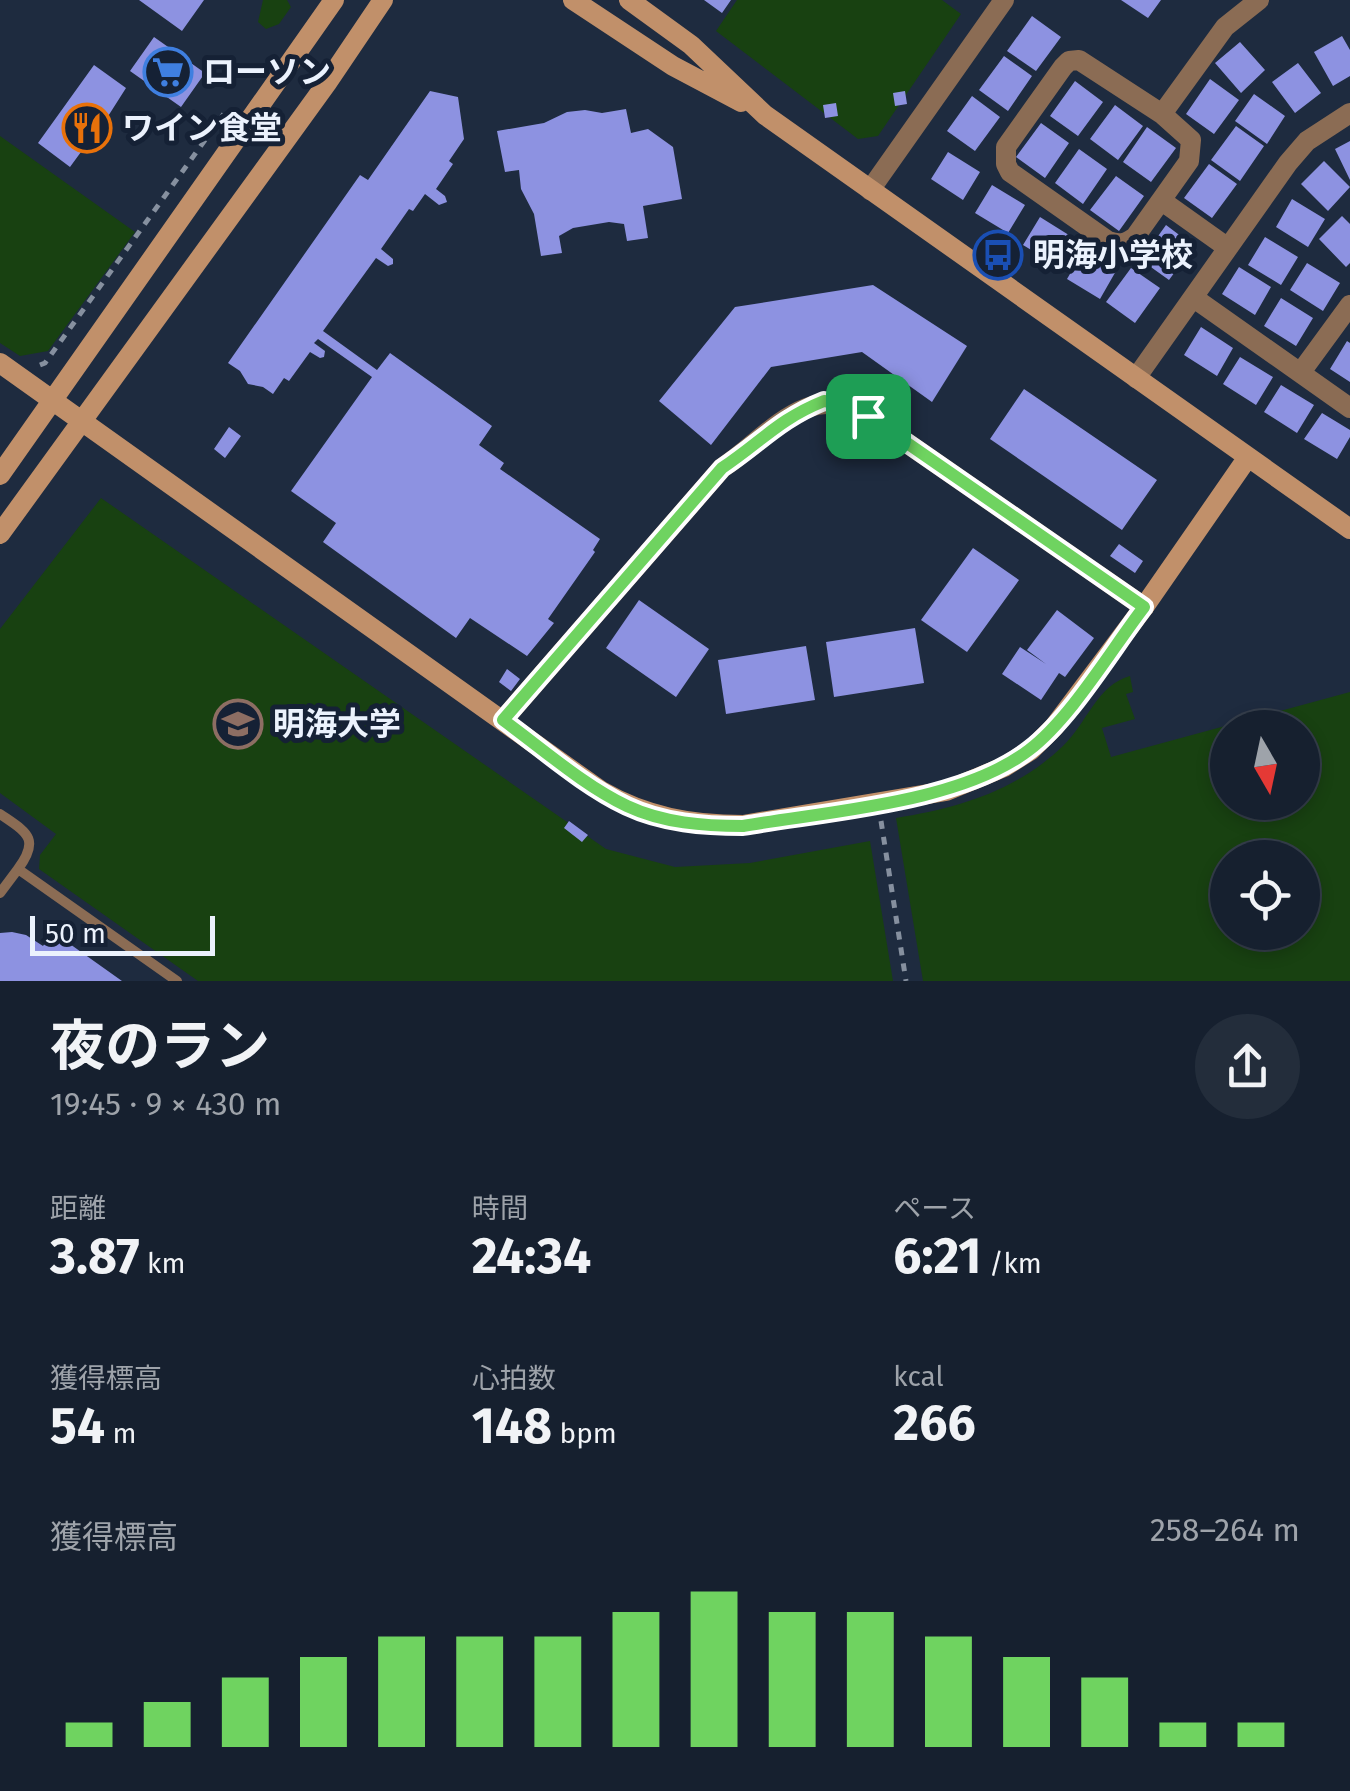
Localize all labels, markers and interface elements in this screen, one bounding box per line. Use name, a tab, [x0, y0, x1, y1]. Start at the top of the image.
supermarket icon: ローソン	[142, 46, 194, 98]
place label: ローソン	[203, 53, 331, 91]
restaurant icon: ワイン食堂	[61, 102, 113, 154]
place label: ワイン食堂	[122, 109, 282, 147]
bus stop icon: 明海小学校	[972, 229, 1024, 281]
place label: 明海小学校	[1033, 236, 1193, 274]
pin	[826, 374, 911, 459]
icon: arrive	[841, 389, 896, 444]
school or university icon: 明海大学	[212, 698, 264, 750]
place label: 明海大学	[273, 705, 401, 743]
north arrow	[1210, 710, 1320, 820]
map controls	[1210, 710, 1320, 950]
button: locate	[1210, 840, 1320, 950]
scale bar	[30, 911, 215, 956]
text: 50 m	[45, 917, 106, 950]
text: 夜のラン	[50, 1014, 270, 1080]
button: share	[1195, 1014, 1300, 1119]
text: 19:45 · 9 × 430 m	[50, 1085, 282, 1123]
text: 距離	[50, 1192, 106, 1225]
text: 時間	[472, 1192, 528, 1225]
text: ペース	[893, 1192, 976, 1225]
text: 3.87	[50, 1226, 140, 1286]
text: 24:34	[472, 1226, 591, 1286]
text: 6:21	[893, 1226, 981, 1286]
text: km	[140, 1247, 185, 1280]
text: /km	[981, 1247, 1042, 1280]
text: kcal	[893, 1360, 944, 1393]
text: 獲得標高	[50, 1362, 162, 1395]
text: 心拍数	[472, 1362, 556, 1395]
text: 266	[893, 1393, 976, 1453]
text: 54	[50, 1396, 105, 1456]
text: 148	[472, 1396, 552, 1456]
text: m	[105, 1417, 136, 1450]
text: bpm	[552, 1417, 617, 1450]
text: 258–264 m	[1150, 1511, 1300, 1549]
text: 獲得標高	[50, 1518, 178, 1556]

